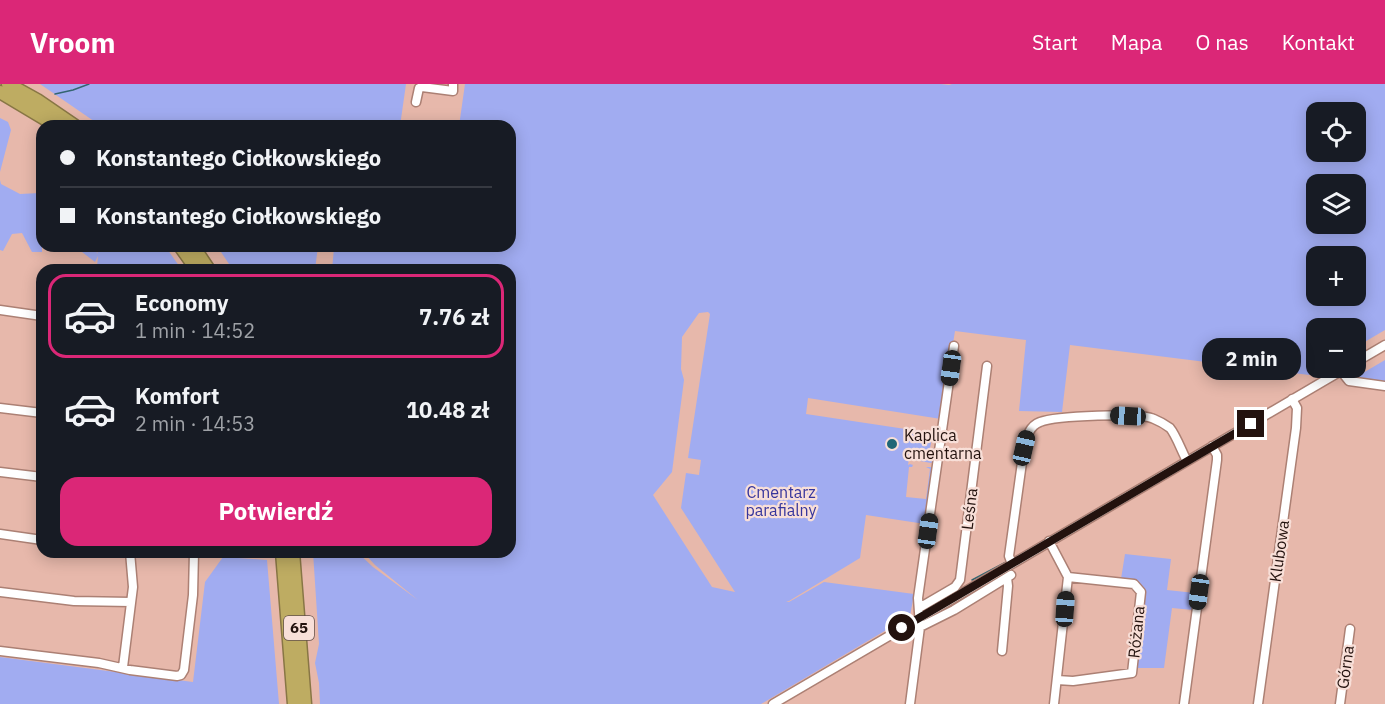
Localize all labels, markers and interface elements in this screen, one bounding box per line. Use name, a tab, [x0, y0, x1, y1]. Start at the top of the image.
text: Vroom	[30, 24, 115, 61]
text: Start	[1032, 28, 1078, 56]
text: Mapa	[1111, 28, 1163, 56]
text: O nas	[1196, 28, 1249, 56]
text: Kontakt	[1282, 28, 1355, 56]
map controls	[1306, 102, 1366, 378]
button: locate	[1306, 102, 1366, 162]
text: Konstantego Ciołkowskiego	[96, 143, 381, 172]
button: layers	[1306, 174, 1366, 234]
text: Konstantego Ciołkowskiego	[96, 201, 381, 230]
button: +	[1306, 246, 1366, 306]
text: Economy	[135, 288, 229, 317]
icon: car	[63, 289, 117, 343]
text: 7.76 zł	[419, 302, 489, 331]
text: 1 min · 14:52	[135, 317, 255, 344]
button: −	[1306, 318, 1366, 378]
callout: 2 min	[1202, 337, 1300, 379]
text: 2 min	[1225, 345, 1278, 372]
car	[940, 349, 962, 387]
text: Komfort	[135, 381, 220, 410]
icon: car	[63, 382, 117, 436]
text: 10.48 zł	[406, 395, 489, 424]
car	[1110, 406, 1146, 426]
text: 2 min · 14:53	[135, 410, 255, 437]
route end	[1237, 410, 1264, 437]
place label: Kaplica cmentarna	[904, 425, 982, 463]
car	[1011, 428, 1037, 468]
marker: Kaplica cmentarna	[885, 437, 899, 451]
button: Potwierdź	[60, 477, 492, 546]
park label: Cmentarz parafialny	[745, 482, 817, 520]
street label: Leśna	[957, 486, 982, 531]
car	[917, 512, 939, 550]
street label: Klubowa	[1265, 518, 1293, 583]
car	[1188, 573, 1210, 611]
car	[1055, 590, 1075, 628]
street label: Różana	[1123, 604, 1149, 659]
route start	[888, 614, 915, 641]
road number: 65	[284, 616, 314, 640]
street label: Górna	[1332, 644, 1358, 690]

